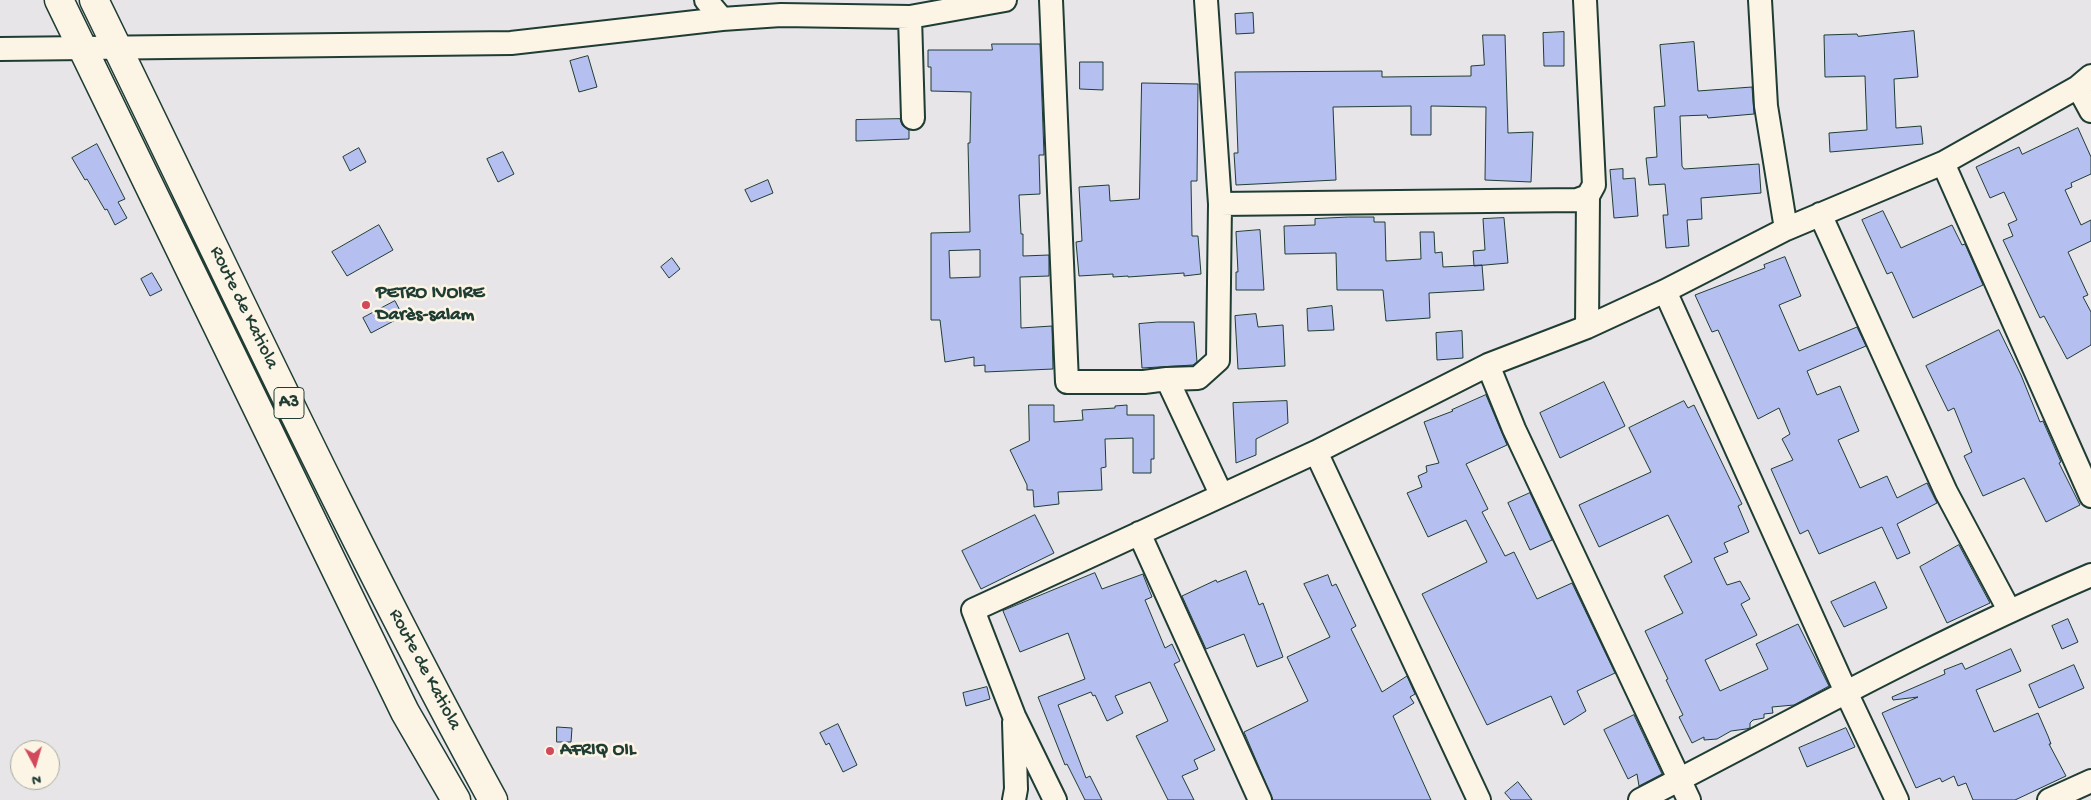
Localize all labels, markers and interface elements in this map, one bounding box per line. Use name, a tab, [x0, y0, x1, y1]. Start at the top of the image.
street label: Route de Katiola	[203, 243, 283, 373]
place label: PETRO IVOIRE Darès-salam	[376, 283, 484, 327]
marker: PETRO IVOIRE Darès-salam	[360, 299, 372, 311]
road number: A3	[274, 388, 304, 418]
street label: Route de Katiola	[383, 606, 465, 734]
north arrow	[10, 740, 60, 790]
place label: AFRIQ OIL	[560, 740, 636, 762]
marker: AFRIQ OIL	[544, 745, 556, 757]
text: N	[31, 770, 42, 788]

